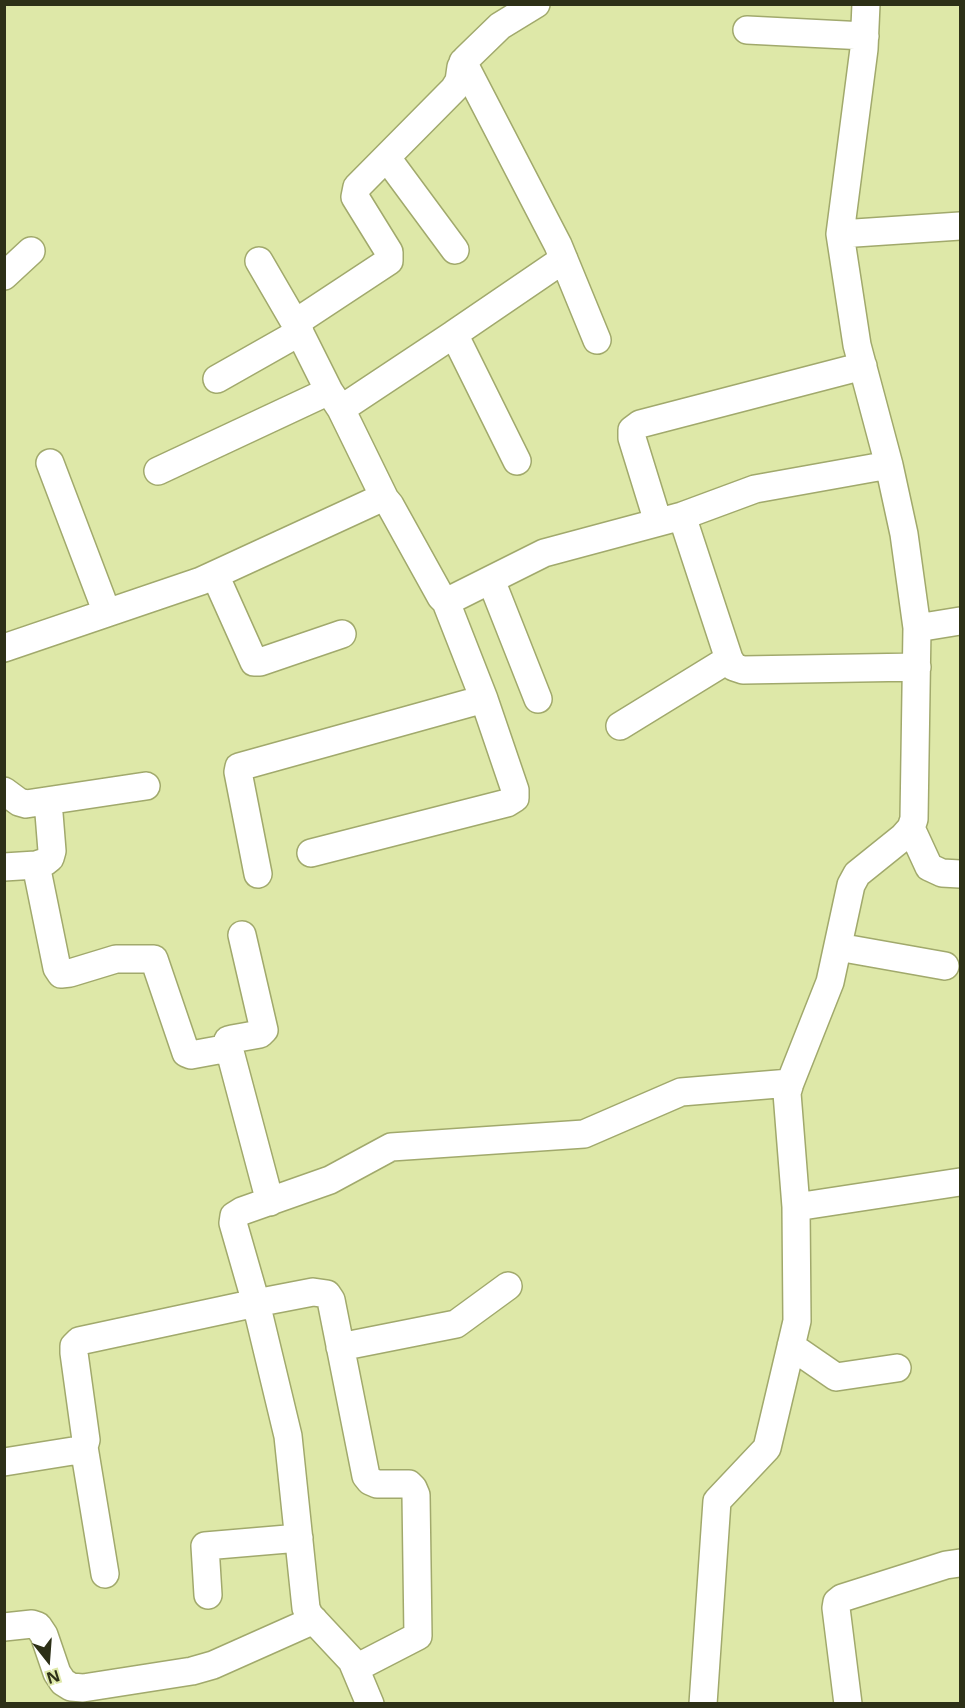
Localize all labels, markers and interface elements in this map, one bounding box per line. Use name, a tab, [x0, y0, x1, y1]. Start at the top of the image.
north arrow	[18, 1630, 78, 1690]
text: N	[44, 1665, 63, 1690]

